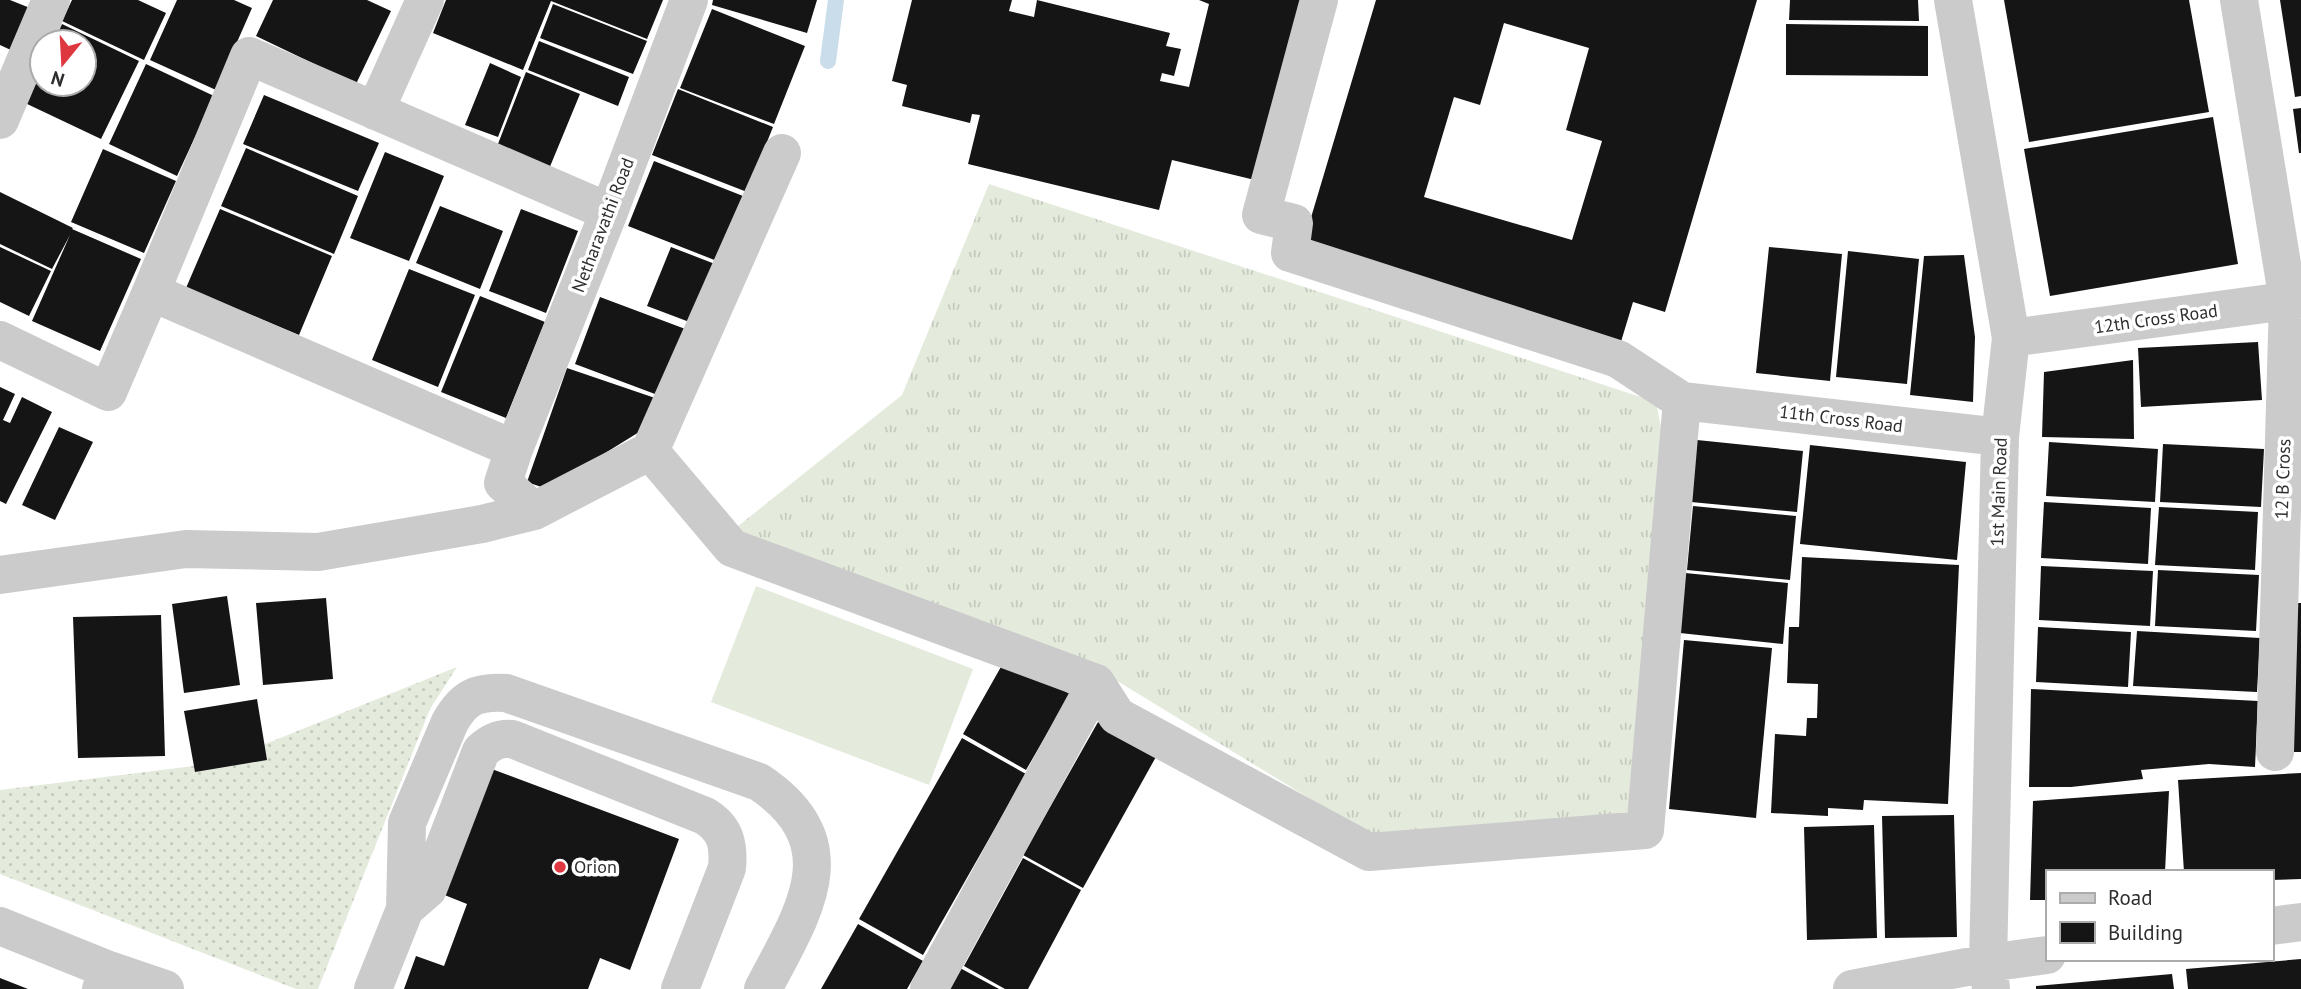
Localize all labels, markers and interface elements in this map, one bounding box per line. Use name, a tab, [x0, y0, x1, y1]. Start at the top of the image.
north arrow	[28, 28, 98, 98]
text: N	[48, 66, 67, 93]
street label: Netharavathi Road	[566, 154, 639, 295]
street label: 12th Cross Road	[2093, 298, 2219, 339]
street label: 11th Cross Road	[1778, 400, 1904, 437]
street label: 1st Main Road	[1985, 437, 2012, 547]
street label: 12 B Cross	[2270, 438, 2295, 520]
place label: Orion	[574, 855, 617, 878]
marker: Orion	[552, 859, 568, 875]
legend	[2046, 870, 2273, 961]
text: Road	[2108, 884, 2152, 911]
text: Building	[2108, 919, 2183, 946]

